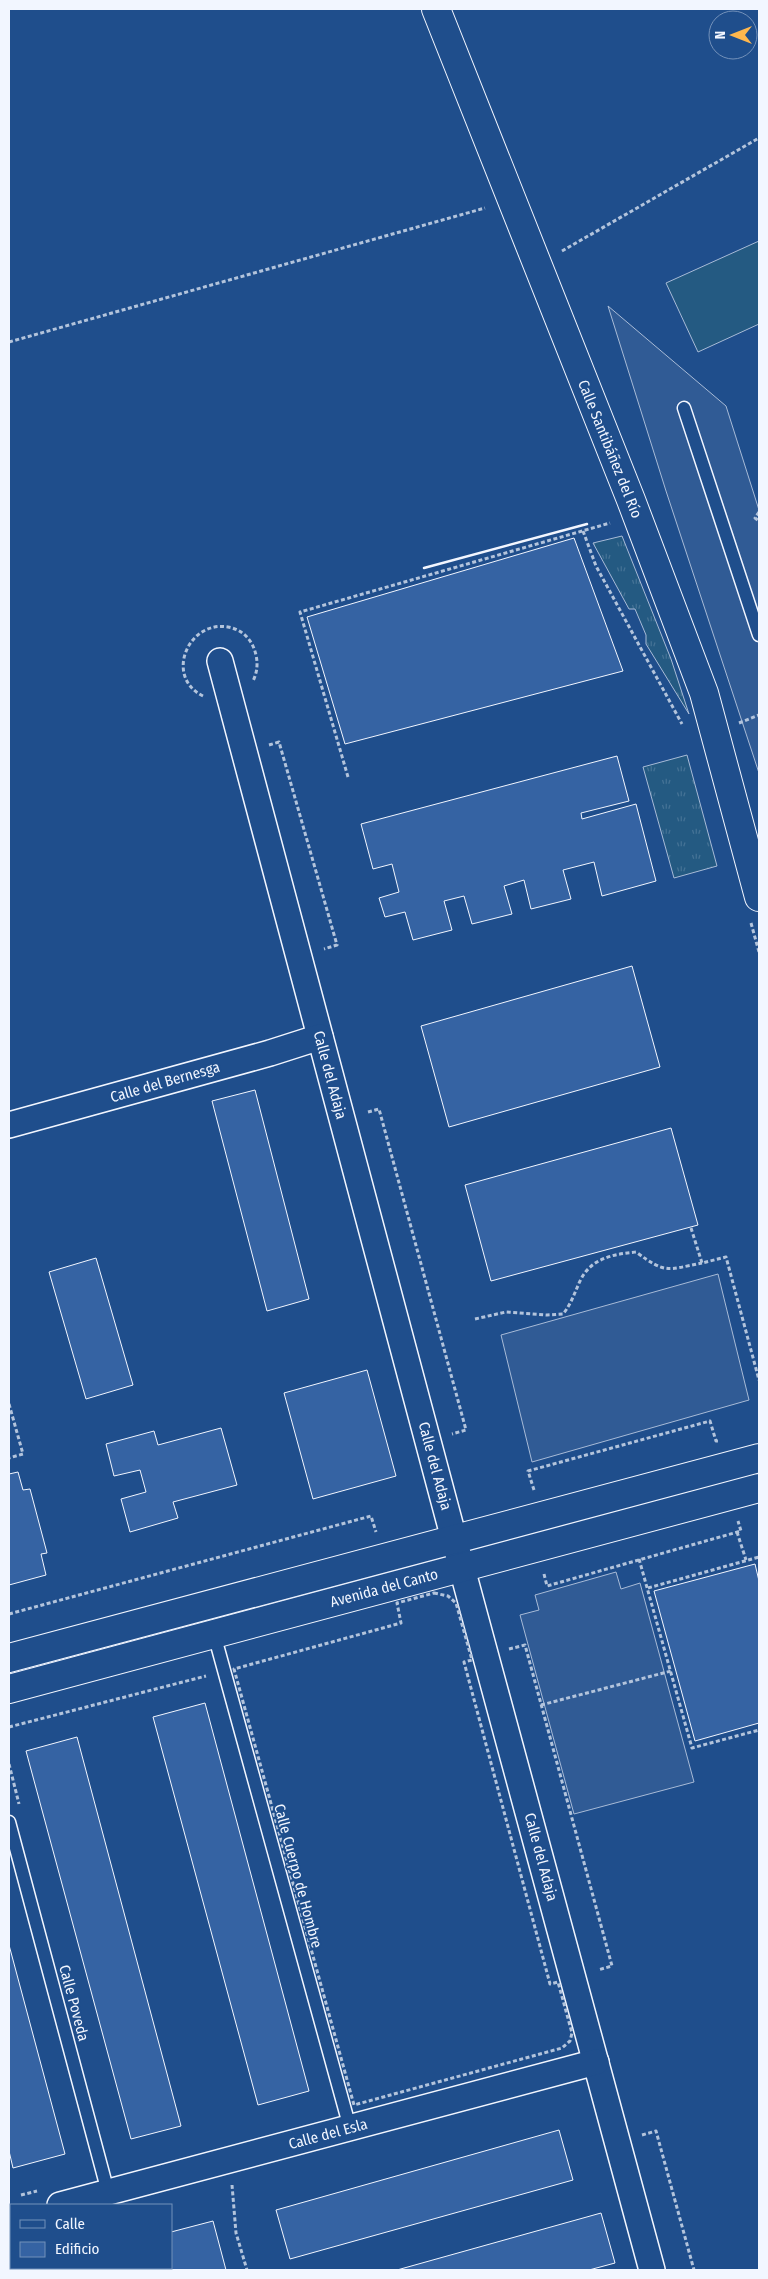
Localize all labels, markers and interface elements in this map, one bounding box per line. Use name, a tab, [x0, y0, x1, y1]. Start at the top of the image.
north arrow	[708, 10, 758, 60]
text: N	[712, 31, 729, 39]
street label: Calle Santibáñez del Río	[574, 377, 646, 521]
street label: Calle del Adaja	[310, 1029, 350, 1121]
street label: Calle del Bernesga	[108, 1058, 222, 1106]
street label: Calle del Adaja	[415, 1420, 455, 1512]
street label: Avenida del Canto	[328, 1565, 440, 1611]
street label: Calle Cuerpo de Hombre	[270, 1802, 326, 1950]
street label: Calle del Adaja	[521, 1811, 561, 1903]
street label: Calle Poveda	[55, 1963, 93, 2043]
street label: Calle del Esla	[287, 2115, 369, 2153]
legend	[10, 2204, 172, 2269]
text: Calle	[55, 2215, 85, 2233]
text: Edificio	[55, 2240, 100, 2258]

